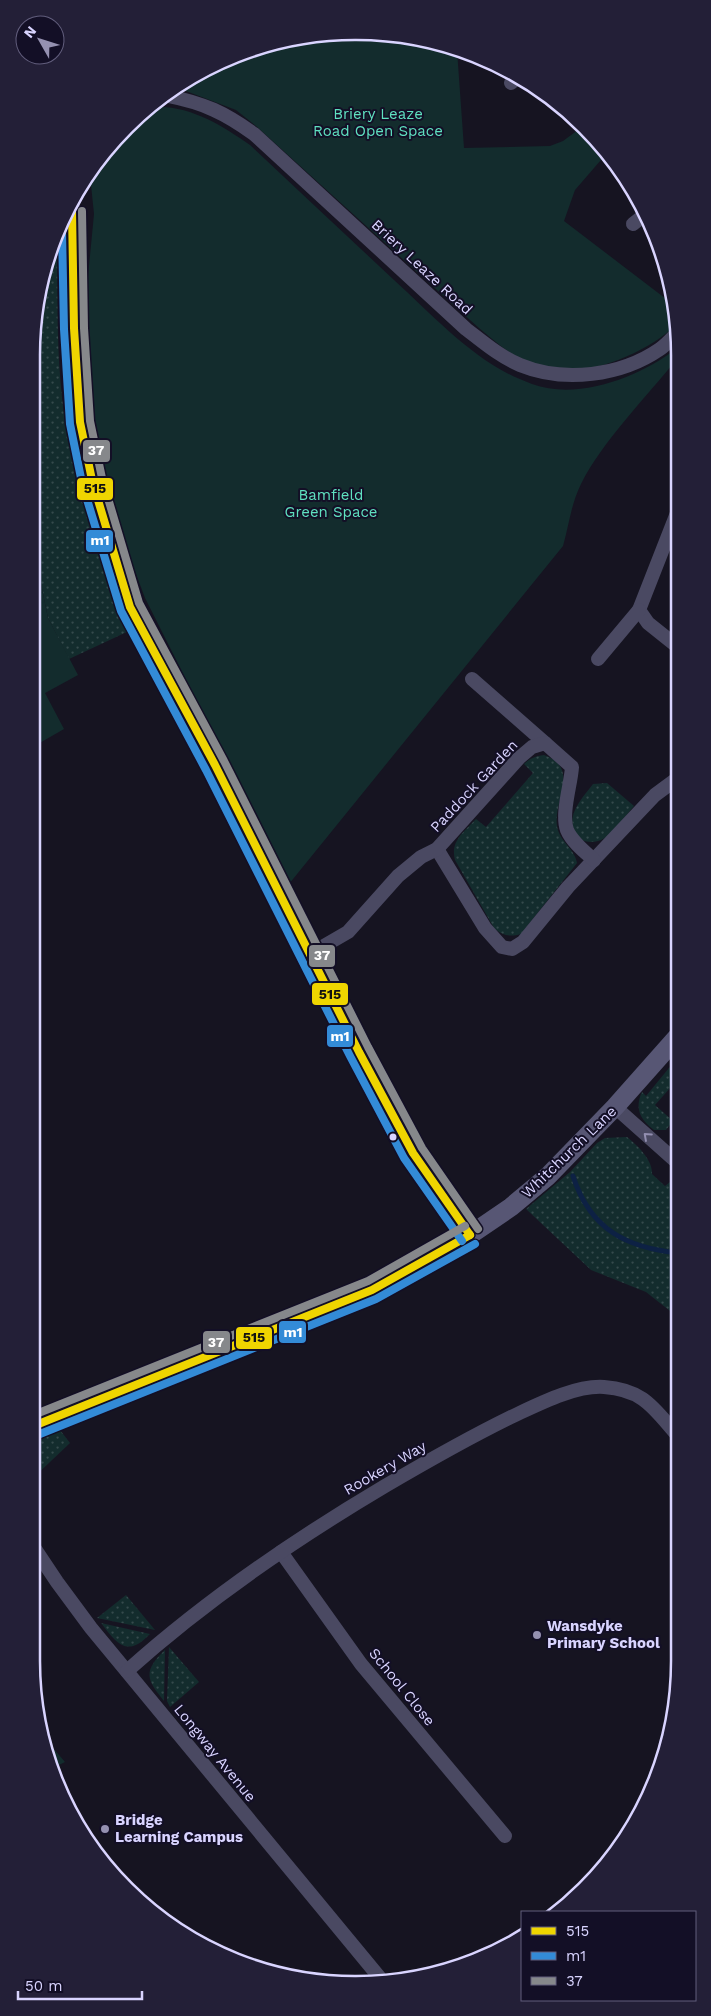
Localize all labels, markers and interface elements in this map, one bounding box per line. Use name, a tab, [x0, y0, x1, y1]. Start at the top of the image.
north arrow	[15, 15, 65, 65]
text: N	[20, 23, 39, 41]
park label: Briery Leaze Road Open Space	[313, 105, 443, 140]
street label: Briery Leaze Road	[368, 216, 476, 318]
line badge: 37	[82, 439, 111, 463]
text: 37	[88, 442, 105, 458]
line badge: 515	[76, 477, 114, 501]
text: 515	[84, 480, 106, 496]
park label: Bamfield Green Space	[285, 486, 377, 521]
line badge: m1	[85, 529, 114, 553]
text: m1	[90, 532, 110, 548]
street label: Paddock Garden	[427, 736, 521, 836]
line badge: 37	[308, 944, 336, 968]
text: 37	[314, 947, 331, 963]
line badge: 515	[311, 982, 349, 1006]
text: 515	[319, 986, 341, 1002]
line badge: m1	[326, 1024, 354, 1048]
text: m1	[330, 1028, 350, 1044]
street label: Whitchurch Lane	[518, 1102, 620, 1202]
unlabelled marker	[388, 1132, 398, 1142]
one-way arrow	[643, 1133, 652, 1142]
line badge: m1	[278, 1320, 307, 1344]
text: m1	[283, 1324, 303, 1340]
line badge: 515	[235, 1326, 273, 1350]
text: 515	[243, 1329, 265, 1345]
line badge: 37	[202, 1330, 231, 1354]
text: 37	[208, 1334, 225, 1350]
street label: Rookery Way	[340, 1437, 430, 1499]
place label: Wansdyke Primary School	[547, 1617, 660, 1652]
marker: Wansdyke Primary School	[531, 1629, 543, 1641]
street label: School Close	[365, 1644, 439, 1730]
street label: Longway Avenue	[170, 1701, 260, 1805]
place label: Bridge Learning Campus	[115, 1811, 243, 1846]
marker: Bridge Learning Campus	[99, 1823, 111, 1835]
legend	[521, 1911, 696, 2001]
text: 515	[566, 1922, 589, 1940]
text: m1	[566, 1947, 586, 1965]
scale bar	[18, 1968, 141, 2000]
text: 37	[566, 1972, 583, 1990]
text: 50 m	[25, 1977, 62, 1995]

